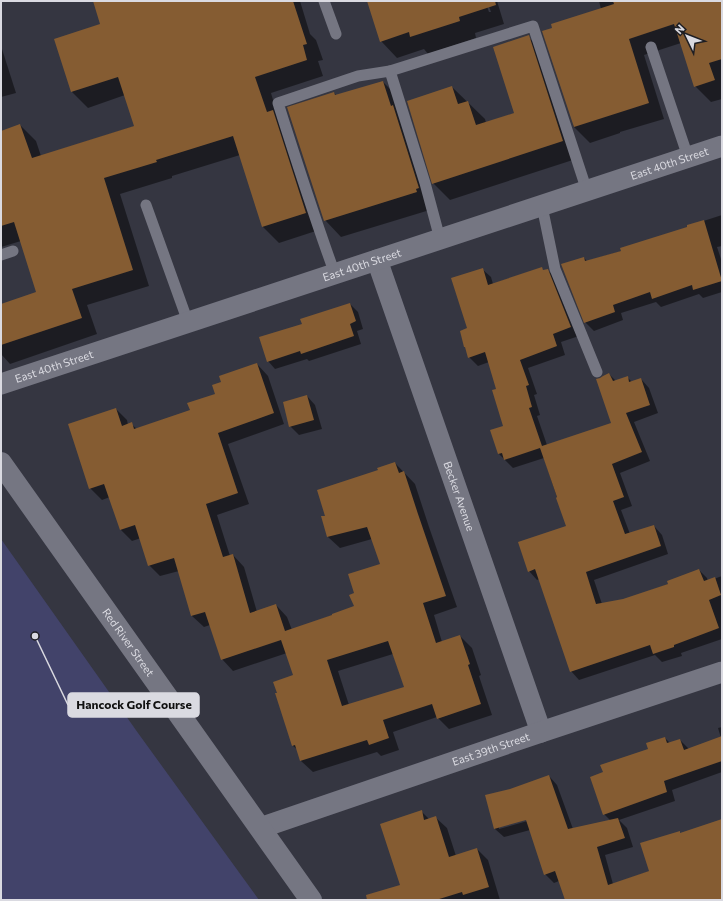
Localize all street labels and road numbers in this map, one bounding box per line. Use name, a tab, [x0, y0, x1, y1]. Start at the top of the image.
street label: East 40th Street	[628, 144, 711, 182]
street label: East 40th Street	[321, 245, 403, 283]
street label: East 40th Street	[13, 347, 95, 385]
street label: Becker Avenue	[441, 459, 478, 533]
street label: Red River Street	[100, 606, 158, 679]
street label: East 39th Street	[450, 729, 532, 768]

